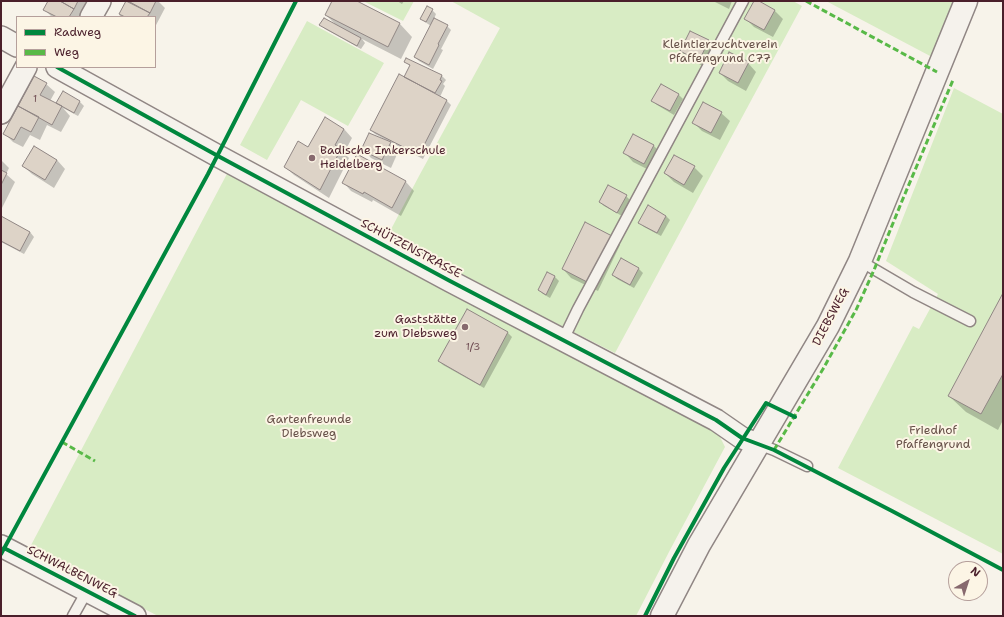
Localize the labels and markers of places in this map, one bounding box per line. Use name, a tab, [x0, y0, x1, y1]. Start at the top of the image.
place label: Badische Imkerschule Heidelberg	[320, 144, 446, 172]
marker: Badische Imkerschule Heidelberg	[307, 153, 317, 163]
place label: Gaststätte zum Diebsweg	[374, 313, 457, 341]
marker: Gaststätte zum Diebsweg	[460, 322, 470, 332]

